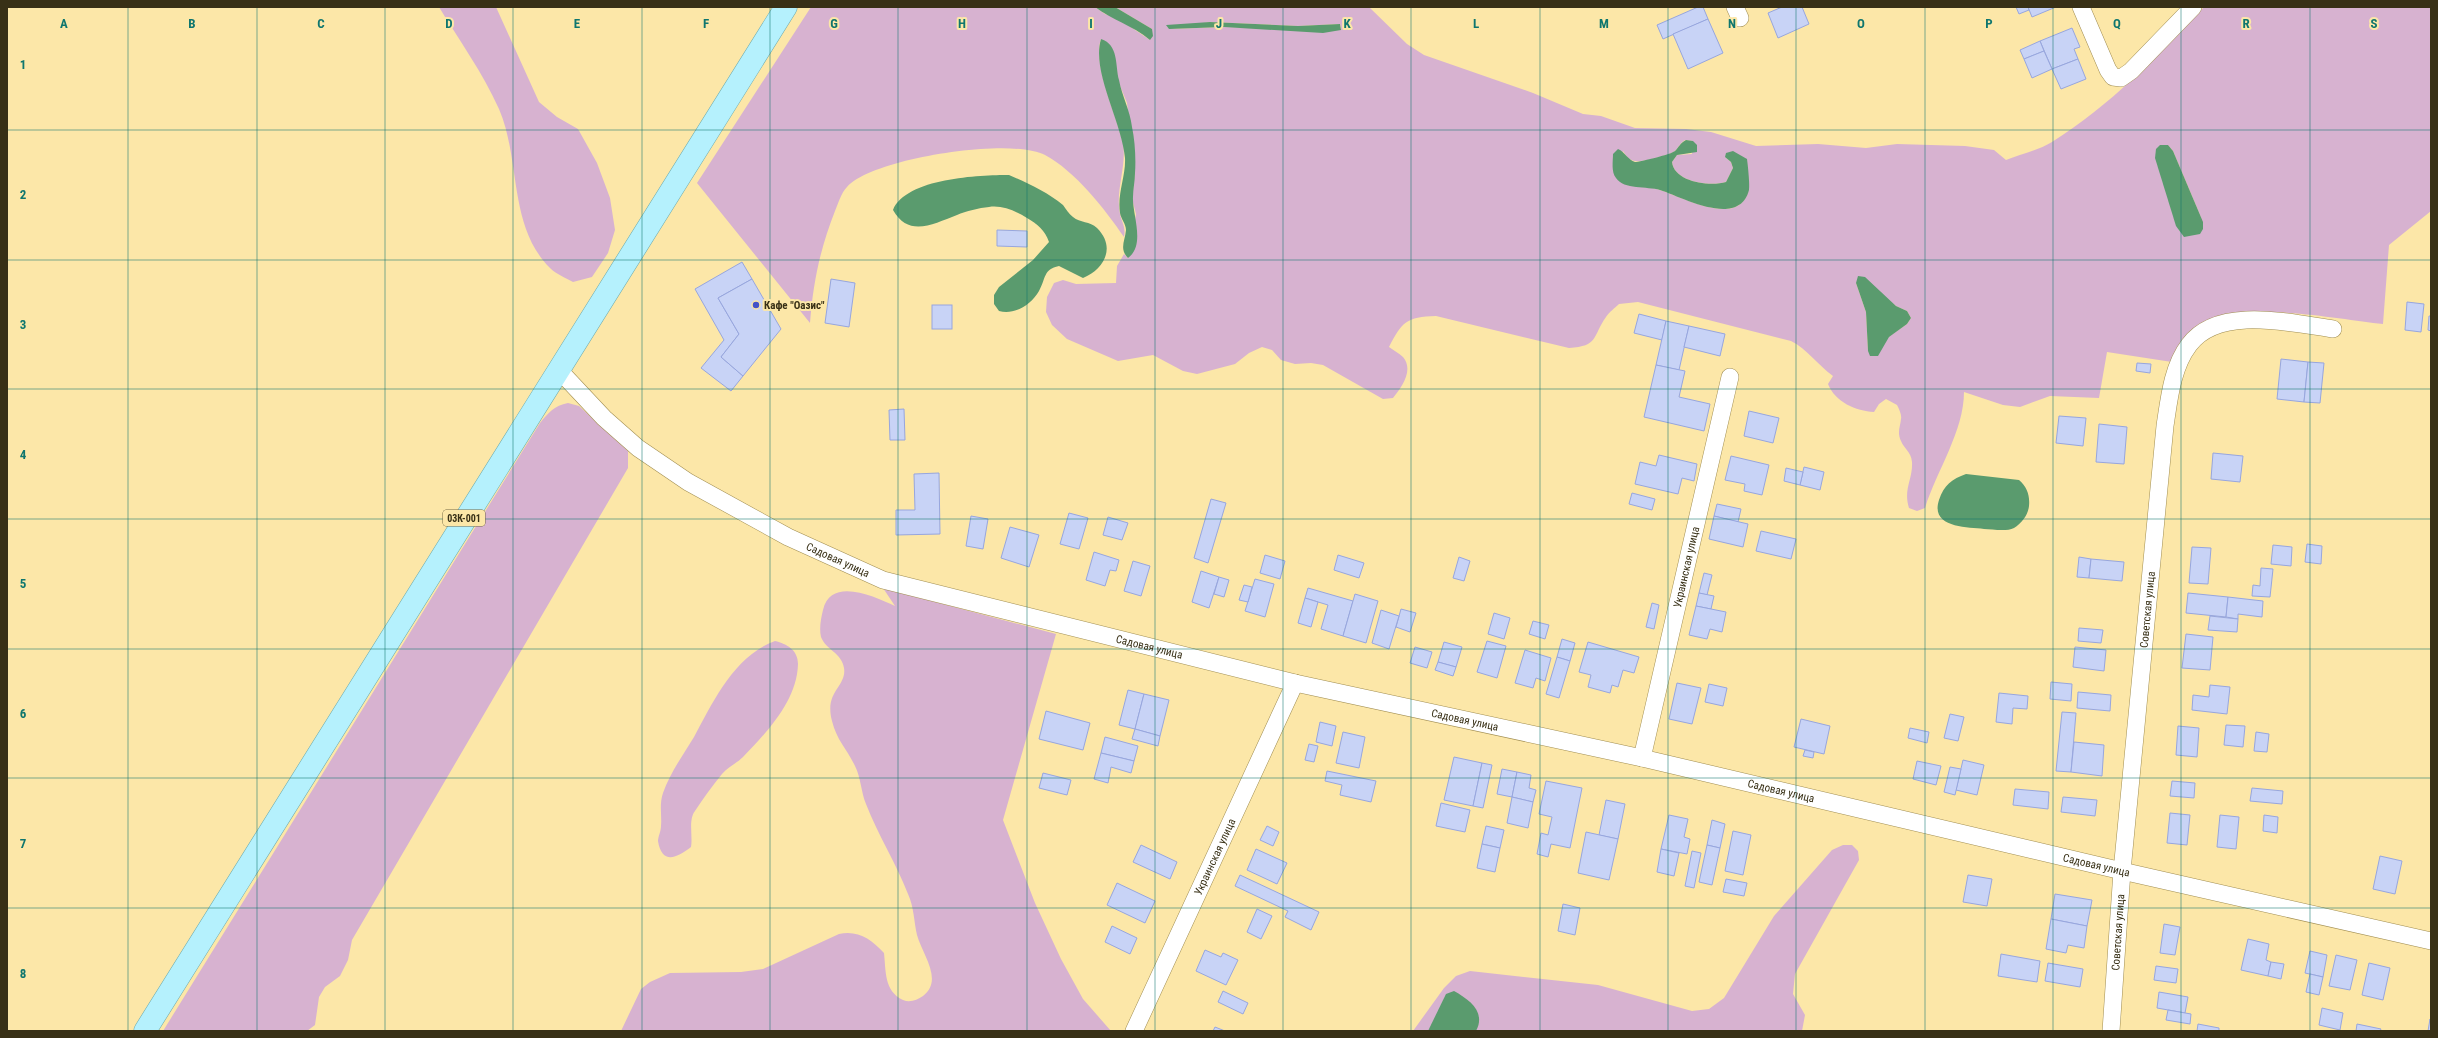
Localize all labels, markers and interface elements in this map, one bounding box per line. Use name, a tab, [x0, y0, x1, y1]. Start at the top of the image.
text: A	[60, 16, 68, 31]
text: B	[188, 16, 196, 31]
text: C	[317, 16, 325, 31]
text: D	[445, 16, 453, 31]
text: E	[574, 16, 581, 31]
text: F	[703, 16, 709, 31]
text: G	[830, 16, 838, 31]
text: H	[958, 16, 966, 31]
text: I	[1089, 16, 1093, 31]
text: J	[1216, 16, 1222, 31]
text: K	[1343, 16, 1351, 31]
text: L	[1473, 16, 1479, 31]
text: M	[1599, 16, 1609, 31]
text: N	[1728, 16, 1736, 31]
text: O	[1857, 16, 1865, 31]
text: P	[1985, 16, 1993, 31]
text: Q	[2113, 16, 2121, 31]
text: R	[2242, 16, 2250, 31]
text: S	[2370, 16, 2378, 31]
text: 1	[20, 57, 26, 72]
text: 2	[20, 187, 27, 202]
place label: Кафе "Оазис"	[764, 299, 825, 312]
marker: Кафе "Оазис"	[751, 300, 761, 310]
text: 3	[20, 317, 26, 332]
text: 4	[20, 447, 27, 462]
road number: 03К-001	[443, 510, 485, 526]
street label: Украинская улица	[1671, 525, 1702, 609]
street label: Садовая улица	[804, 540, 872, 580]
street label: Советская улица	[2138, 571, 2158, 649]
text: 5	[20, 576, 27, 591]
street label: Садовая улица	[1115, 632, 1184, 662]
text: 6	[20, 706, 27, 721]
street label: Садовая улица	[1430, 707, 1500, 734]
street label: Садовая улица	[1746, 777, 1816, 805]
street label: Украинская улица	[1192, 817, 1238, 897]
text: 7	[20, 836, 27, 851]
street label: Садовая улица	[2062, 851, 2131, 880]
street label: Советская улица	[2109, 893, 2127, 971]
text: 8	[20, 966, 26, 981]

